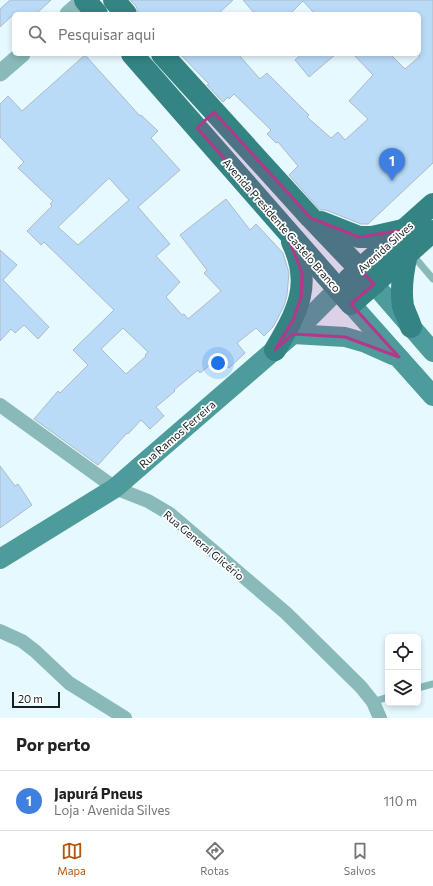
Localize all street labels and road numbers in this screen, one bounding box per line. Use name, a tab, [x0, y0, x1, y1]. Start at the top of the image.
street label: Avenida Presidente Castelo Branco	[220, 156, 344, 295]
street label: Avenida Silves	[355, 219, 415, 275]
street label: Rua Ramos Ferreira	[136, 397, 218, 471]
street label: Rua General Glicério	[161, 508, 247, 583]

